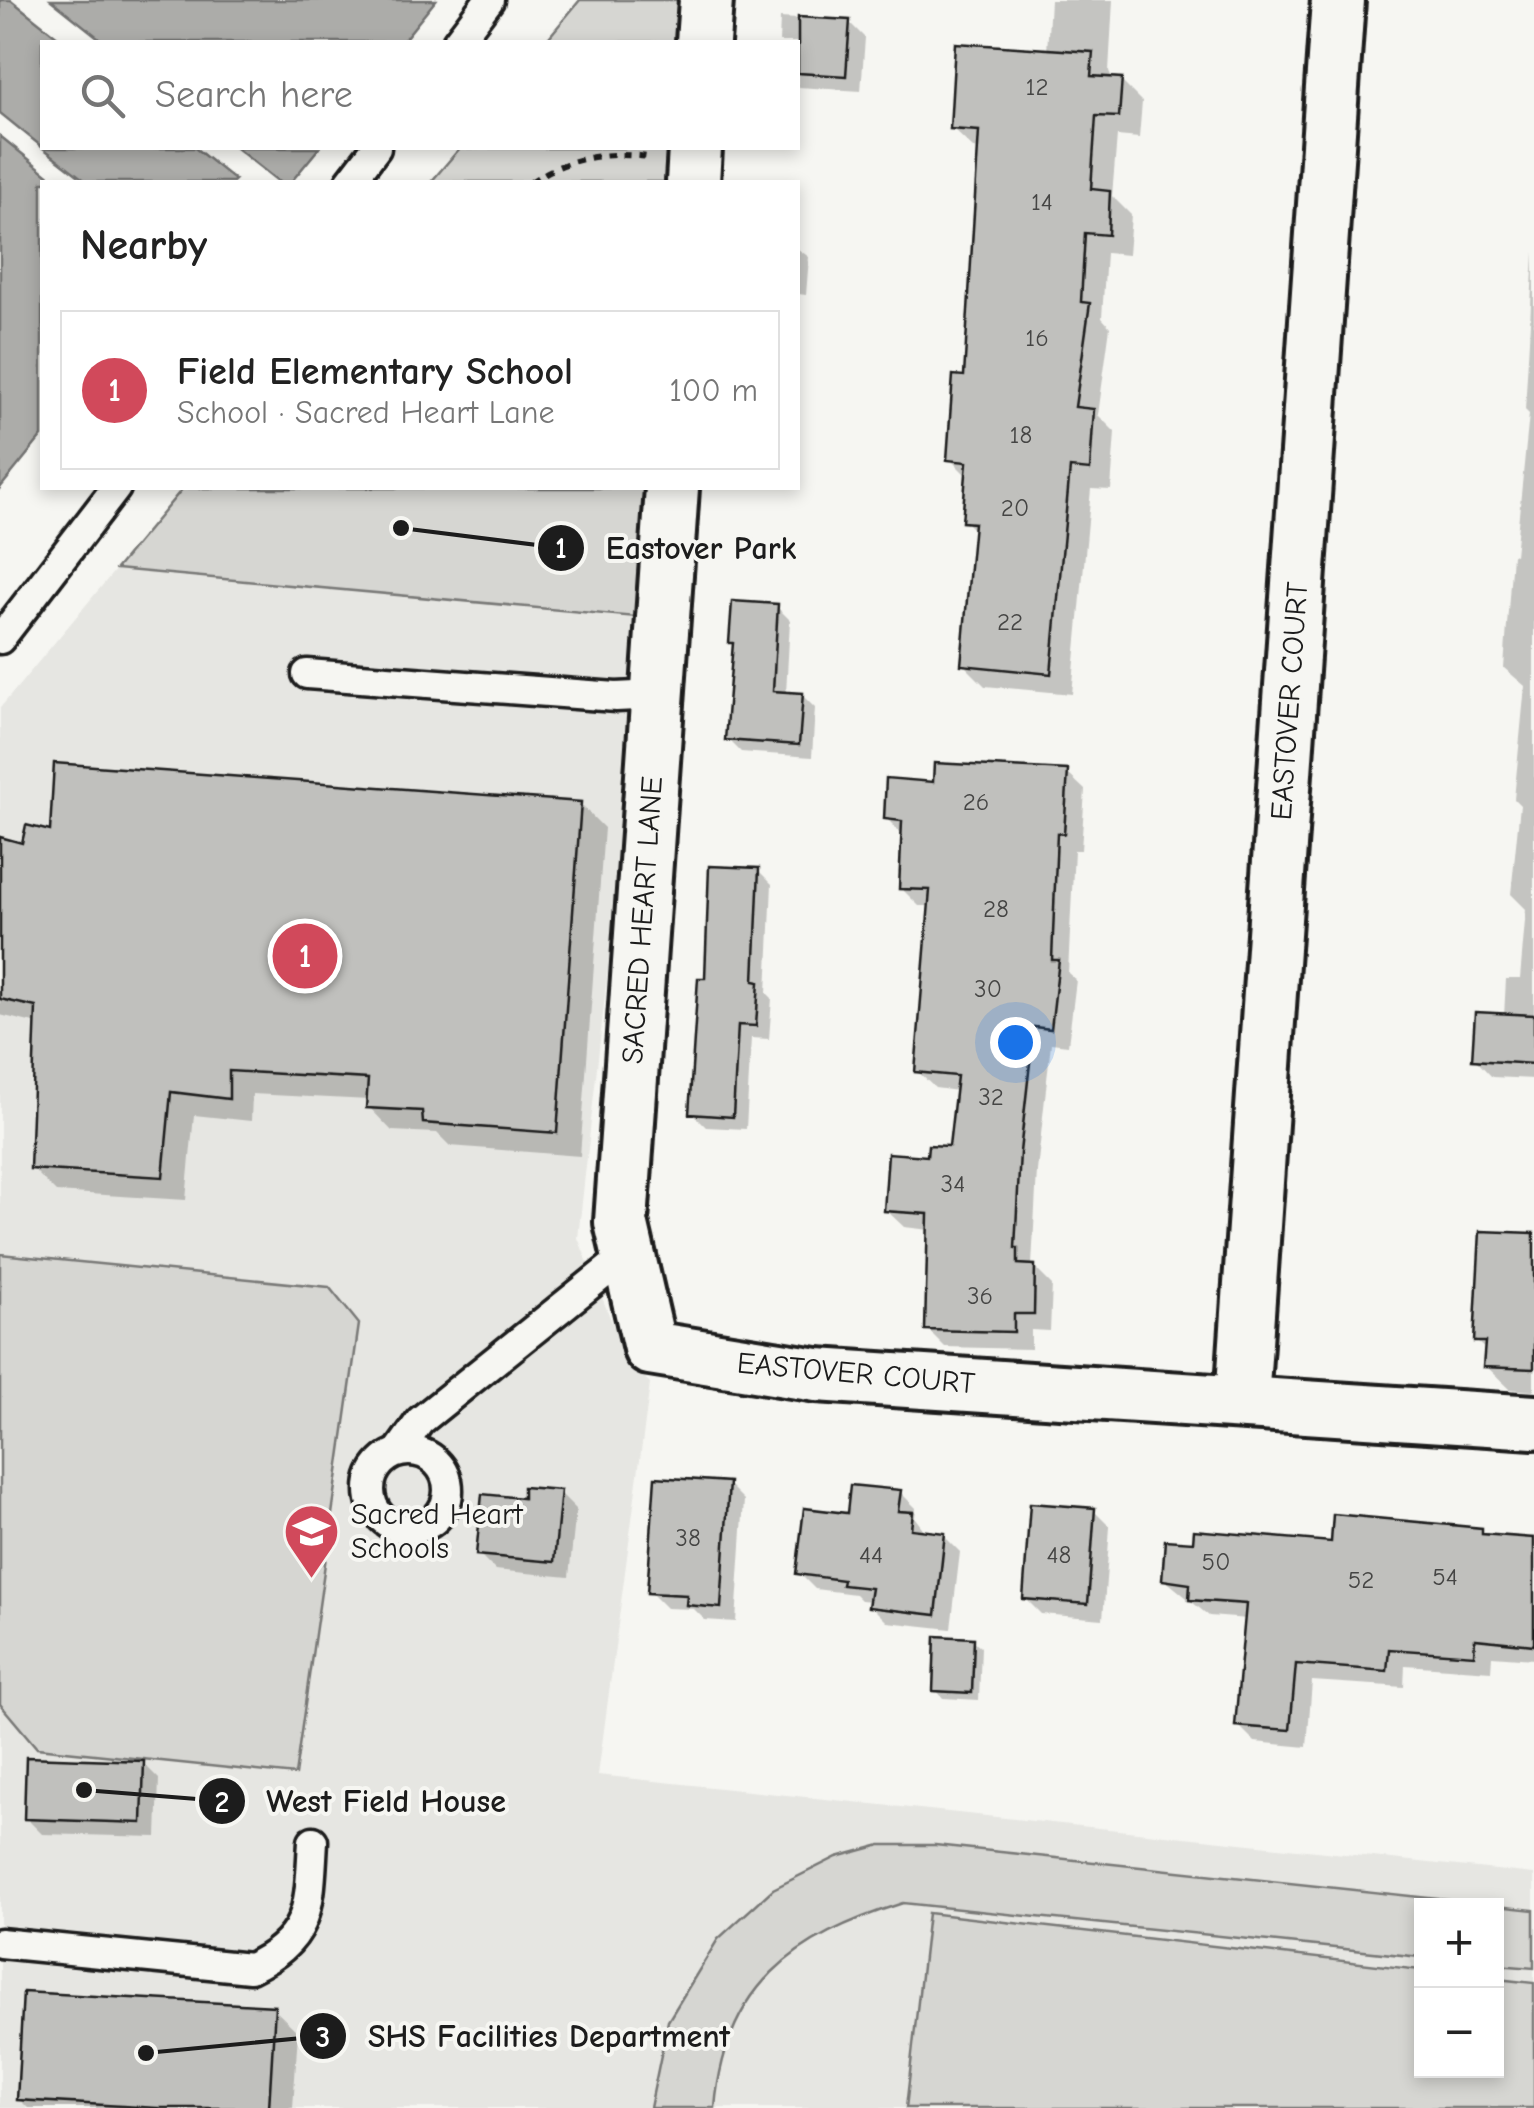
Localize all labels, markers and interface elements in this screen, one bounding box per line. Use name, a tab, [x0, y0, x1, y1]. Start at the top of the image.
search box	[40, 40, 800, 150]
icon: search	[75, 68, 130, 123]
house number: 12	[1026, 72, 1048, 101]
text: Search here	[155, 73, 353, 117]
house number: 14	[1031, 187, 1053, 216]
text: Nearby	[80, 221, 207, 270]
house number: 16	[1025, 323, 1049, 352]
text: Field Elementary School	[177, 350, 573, 394]
text: 1	[108, 372, 121, 409]
text: 100 m	[669, 372, 758, 409]
text: School · Sacred Heart Lane	[177, 394, 554, 431]
house number: 18	[1010, 420, 1032, 449]
house number: 20	[1001, 493, 1029, 522]
callout: Eastover Park	[536, 517, 817, 579]
text: Eastover Park	[606, 530, 797, 567]
text: 1	[555, 531, 567, 566]
street label: EASTOVER COURT	[1264, 580, 1315, 821]
house number: 22	[997, 607, 1023, 636]
street label: SACRED HEART LANE	[615, 775, 670, 1065]
house number: 26	[963, 787, 989, 816]
house number: 28	[983, 894, 1009, 923]
pin: 1	[272, 918, 338, 994]
house number: 30	[974, 974, 1002, 1003]
your location	[990, 1017, 1041, 1068]
house number: 32	[978, 1082, 1004, 1111]
house number: 34	[941, 1169, 965, 1198]
house number: 36	[967, 1281, 993, 1310]
street label: EASTOVER COURT	[735, 1346, 977, 1401]
place label: Sacred Heart Schools	[351, 1497, 524, 1566]
school or university icon: Sacred Heart Schools	[282, 1501, 342, 1580]
house number: 38	[675, 1523, 701, 1552]
house number: 44	[859, 1540, 883, 1569]
house number: 48	[1047, 1540, 1071, 1569]
house number: 50	[1202, 1547, 1230, 1576]
house number: 54	[1432, 1562, 1458, 1591]
house number: 52	[1348, 1565, 1374, 1594]
callout: West Field House	[197, 1770, 526, 1832]
text: West Field House	[266, 1783, 506, 1820]
text: 2	[215, 1785, 229, 1820]
map controls	[1414, 1898, 1504, 2078]
button: +	[1414, 1898, 1504, 1988]
button: −	[1414, 1988, 1504, 2078]
callout: SHS Facilities Department	[298, 2005, 750, 2067]
text: SHS Facilities Department	[368, 2018, 731, 2055]
text: 3	[316, 2020, 330, 2055]

